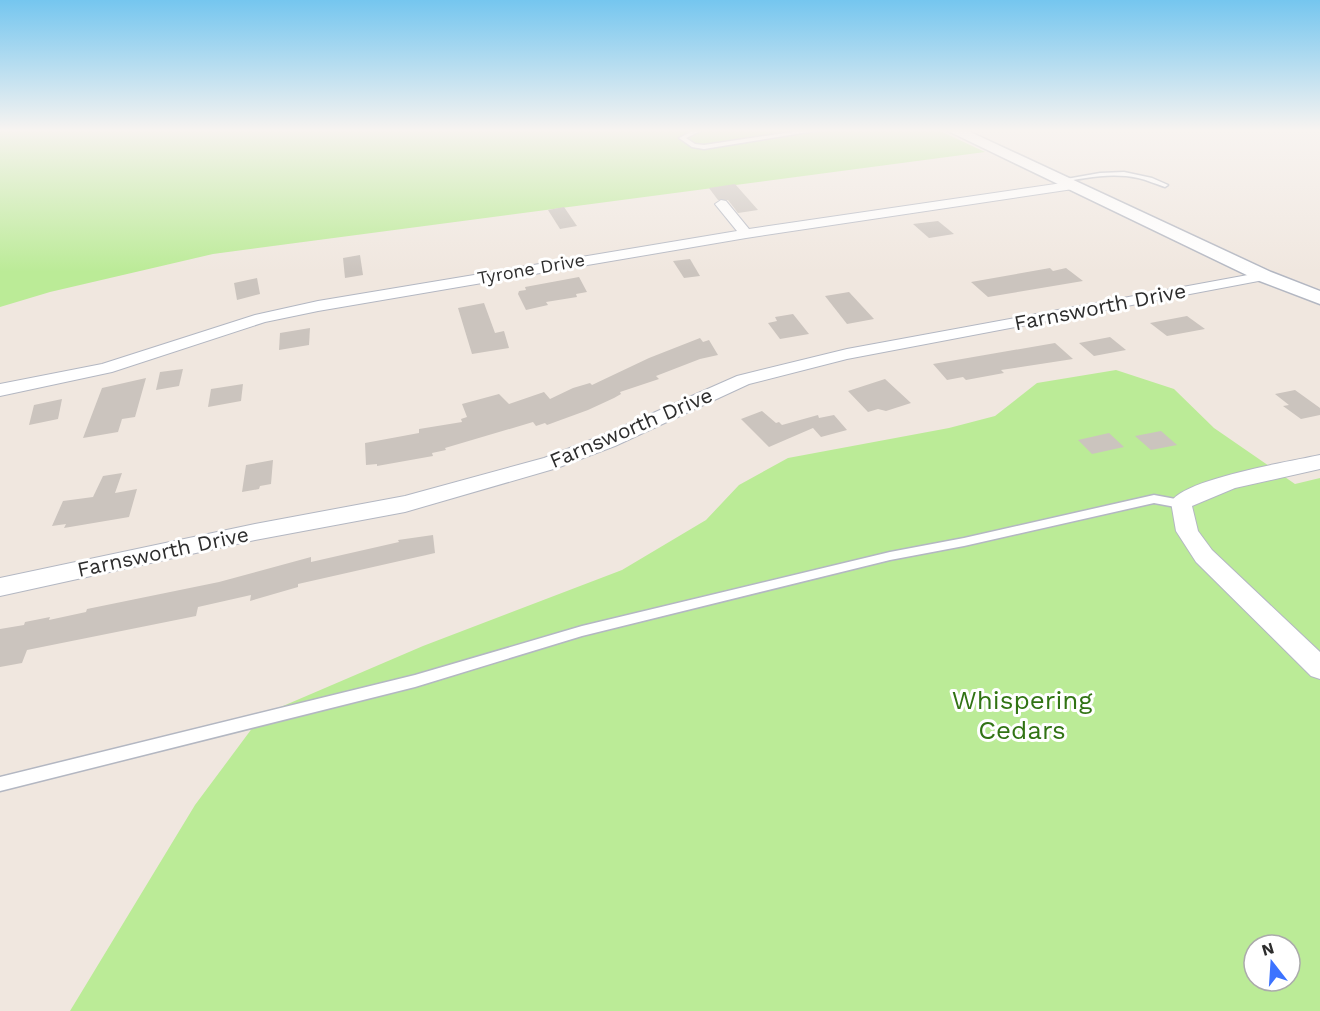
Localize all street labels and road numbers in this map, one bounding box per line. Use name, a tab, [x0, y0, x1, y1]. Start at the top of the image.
street label: Tyrone Drive	[475, 249, 586, 288]
street label: Farnsworth Drive	[1012, 278, 1188, 335]
street label: Farnsworth Drive	[546, 382, 716, 473]
street label: Farnsworth Drive	[75, 521, 251, 582]

